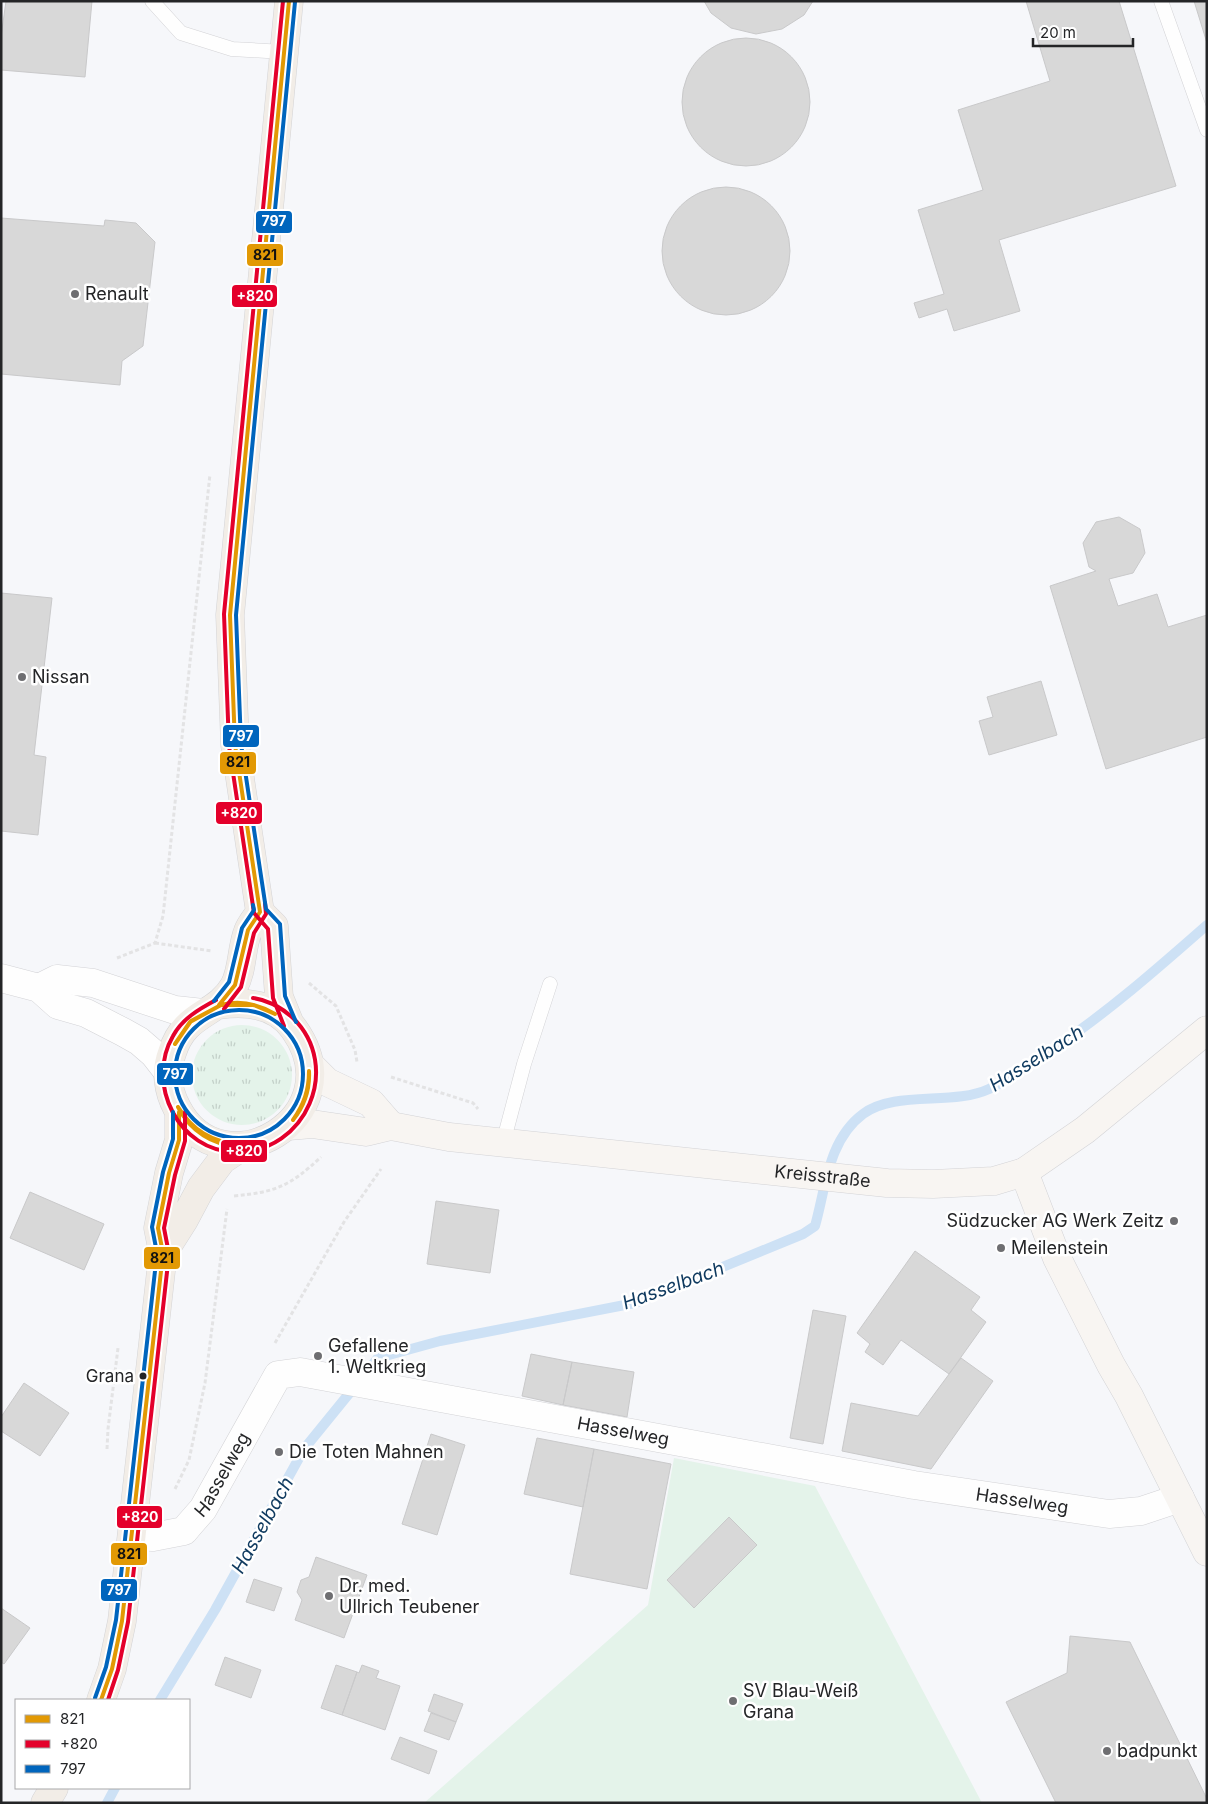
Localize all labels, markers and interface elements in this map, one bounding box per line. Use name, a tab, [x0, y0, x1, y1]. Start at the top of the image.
scale bar	[1033, 15, 1133, 47]
text: 20 m	[1040, 23, 1076, 42]
line badge: 797	[255, 210, 293, 234]
text: 797	[262, 212, 286, 229]
line badge: 821	[246, 243, 284, 267]
text: 821	[253, 246, 277, 263]
place label: Renault	[85, 283, 149, 304]
line badge: +820	[231, 284, 278, 308]
text: +820	[237, 287, 273, 304]
marker: Renault	[69, 288, 81, 300]
place label: Nissan	[32, 666, 90, 687]
marker: Nissan	[16, 671, 28, 683]
line badge: 797	[222, 724, 260, 748]
text: 797	[229, 727, 253, 744]
line badge: 821	[219, 751, 257, 775]
text: 821	[226, 753, 250, 770]
line badge: +820	[215, 801, 263, 825]
text: +820	[221, 804, 257, 821]
water label: Hasselbach	[985, 1020, 1088, 1096]
line badge: 797	[156, 1062, 194, 1086]
text: 797	[163, 1065, 187, 1082]
line badge: +820	[220, 1139, 268, 1163]
text: +820	[226, 1142, 262, 1159]
street label: Kreisstraße	[773, 1160, 872, 1191]
place label: Südzucker AG Werk Zeitz	[946, 1210, 1164, 1231]
marker: Südzucker AG Werk Zeitz	[1168, 1215, 1180, 1227]
place label: Meilenstein	[1011, 1237, 1108, 1258]
marker: Meilenstein	[995, 1242, 1007, 1254]
line badge: 821	[143, 1246, 181, 1270]
text: 821	[150, 1249, 174, 1266]
water label: Hasselbach	[619, 1256, 727, 1315]
place label: Gefallene 1. Weltkrieg	[328, 1335, 426, 1377]
marker: Gefallene 1. Weltkrieg	[312, 1350, 324, 1362]
place label: Grana	[86, 1366, 134, 1386]
marker: Grana	[138, 1371, 148, 1381]
street label: Hasselweg	[575, 1412, 671, 1450]
street label: Hasselweg	[190, 1429, 254, 1521]
place label: Die Toten Mahnen	[289, 1441, 444, 1462]
marker: Die Toten Mahnen	[273, 1446, 285, 1458]
water label: Hasselbach	[226, 1473, 298, 1578]
street label: Hasselweg	[974, 1483, 1070, 1518]
line badge: +820	[116, 1505, 163, 1529]
text: +820	[122, 1508, 158, 1525]
line badge: 821	[110, 1542, 148, 1566]
text: 821	[117, 1545, 141, 1562]
place label: Dr. med. Ullrich Teubener	[339, 1575, 480, 1617]
line badge: 797	[100, 1578, 138, 1602]
text: 797	[107, 1581, 131, 1598]
marker: Dr. med. Ullrich Teubener	[323, 1590, 335, 1602]
place label: SV Blau-Weiß Grana	[743, 1680, 858, 1722]
marker: SV Blau-Weiß Grana	[727, 1695, 739, 1707]
legend	[15, 1699, 190, 1789]
text: 821	[60, 1709, 85, 1728]
text: +820	[60, 1734, 98, 1753]
place label: badpunkt	[1117, 1740, 1198, 1761]
marker: badpunkt	[1101, 1745, 1113, 1757]
text: 797	[60, 1759, 86, 1778]

